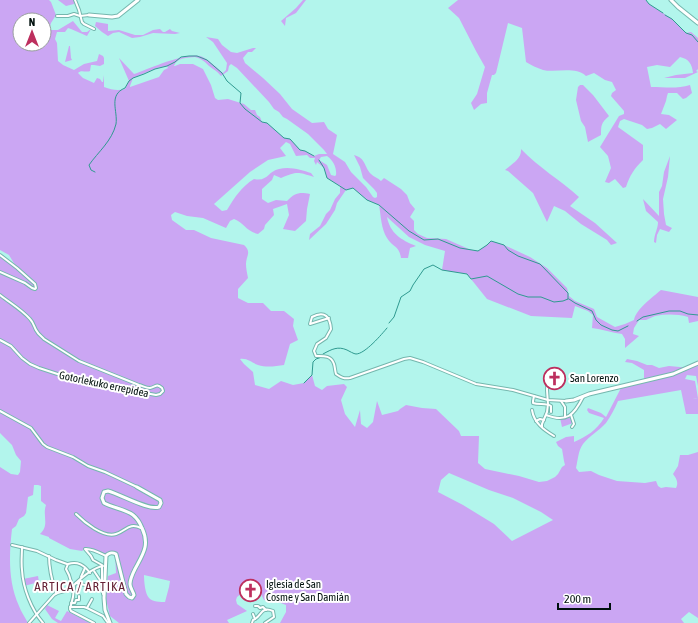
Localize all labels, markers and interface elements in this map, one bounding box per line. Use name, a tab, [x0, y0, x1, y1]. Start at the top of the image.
north arrow	[12, 12, 52, 52]
text: N	[29, 16, 35, 28]
church icon: San Lorenzo	[542, 365, 568, 391]
street label: Gotorlekuko errepidea	[58, 369, 150, 399]
place label: San Lorenzo	[570, 372, 619, 384]
church icon: Iglesia de San Cosme y San Damián	[238, 577, 264, 603]
place label: Iglesia de San Cosme y San Damián	[266, 578, 349, 603]
district label: ARTICA / ARTIKA	[34, 579, 126, 594]
scale bar	[558, 585, 610, 611]
text: 200 m	[564, 592, 591, 606]

